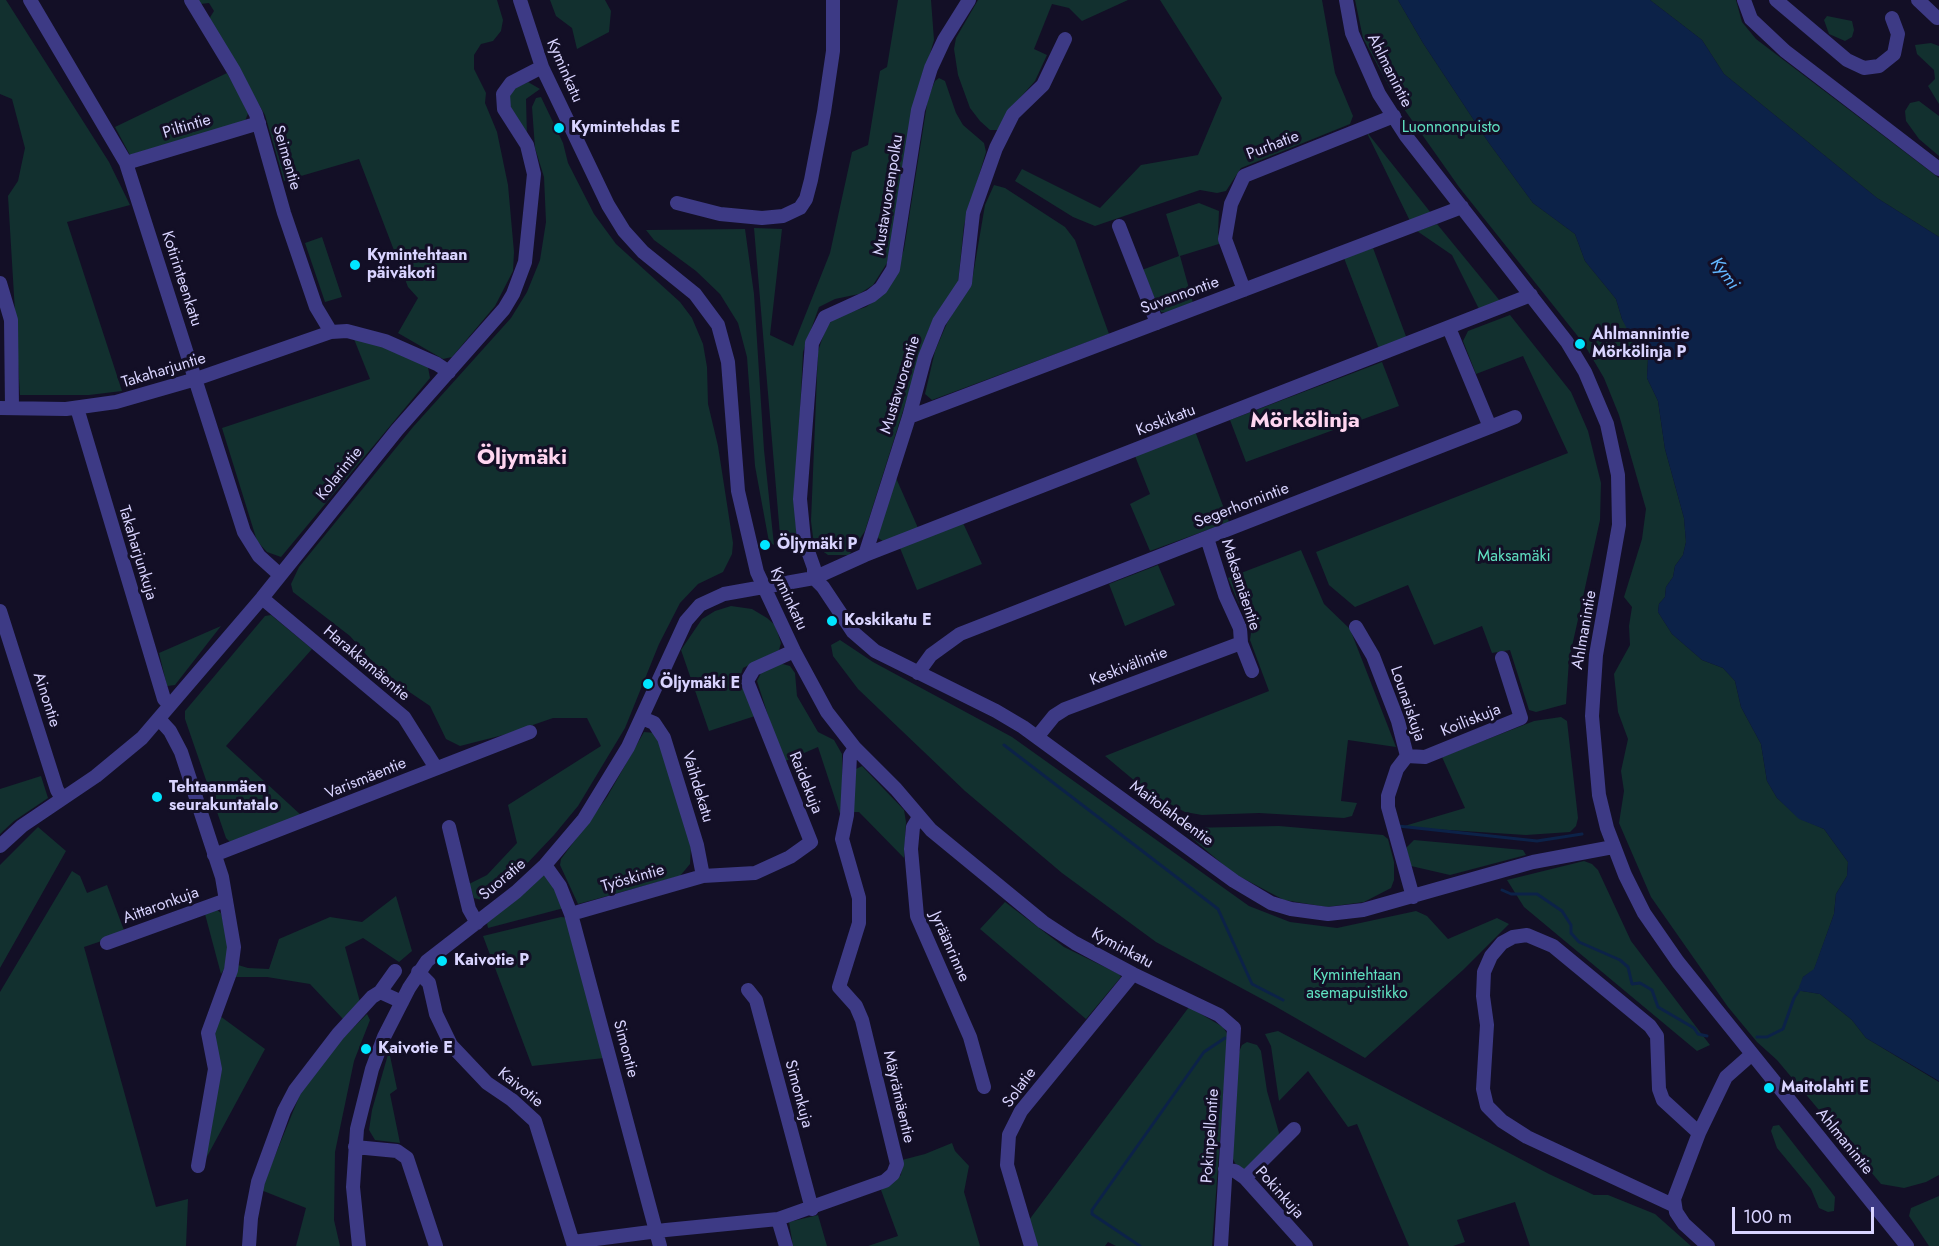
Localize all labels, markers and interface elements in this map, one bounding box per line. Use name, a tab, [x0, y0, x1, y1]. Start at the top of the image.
street label: Ahlmanintie	[1362, 31, 1416, 111]
street label: Kyminkatu	[542, 36, 586, 106]
street label: Piltintie	[161, 111, 213, 143]
place label: Kymintehdas E	[571, 118, 680, 138]
park label: Luonnonpuisto	[1402, 118, 1500, 138]
marker: Kymintehdas E	[552, 121, 566, 135]
street label: Seimentie	[268, 123, 304, 193]
street label: Purhatie	[1244, 127, 1302, 165]
street label: Mustavuorenpolku	[870, 133, 908, 257]
street label: Kotirinteenkatu	[157, 229, 205, 329]
place label: Kymintehtaan päiväkoti	[367, 246, 467, 284]
water label: Kymi	[1705, 254, 1743, 294]
marker: Kymintehtaan päiväkoti	[348, 258, 362, 272]
street label: Suvannontie	[1138, 273, 1222, 319]
place label: Ahlmannintie Mörkölinja P	[1592, 325, 1690, 363]
street label: Mustavuorentie	[877, 334, 925, 436]
marker: Ahlmannintie Mörkölinja P	[1573, 337, 1587, 351]
street label: Takaharjuntie	[120, 349, 208, 393]
street label: Koskikatu	[1134, 401, 1198, 441]
district label: Mörkölinja	[1250, 409, 1360, 435]
street label: Kolarintie	[313, 443, 367, 505]
district label: Öljymäki	[477, 446, 567, 472]
street label: Segerhornintie	[1192, 479, 1292, 533]
street label: Takaharjunkuja	[114, 504, 160, 602]
place label: Öljymäki P	[777, 535, 857, 555]
street label: Maksamäentie	[1216, 537, 1264, 633]
marker: Öljymäki P	[758, 538, 772, 552]
park label: Maksamäki	[1477, 547, 1551, 567]
street label: Kyminkatu	[765, 564, 811, 634]
street label: Ahlmanintie	[1569, 589, 1601, 671]
place label: Koskikatu E	[844, 611, 932, 631]
marker: Koskikatu E	[825, 614, 839, 628]
street label: Harakkamäentie	[319, 622, 413, 706]
street label: Keskivälintie	[1087, 643, 1171, 691]
street label: Lounaiskuja	[1385, 664, 1429, 744]
street label: Ainontie	[28, 670, 64, 730]
place label: Öljymäki E	[660, 674, 740, 694]
marker: Öljymäki E	[641, 677, 655, 691]
street label: Koiliskuja	[1438, 700, 1504, 742]
street label: Vaihdekatu	[677, 749, 717, 825]
street label: Raidekuja	[784, 749, 826, 817]
street label: Varismäentie	[323, 754, 409, 804]
street label: Maitolahdentie	[1125, 777, 1217, 851]
place label: Tehtaanmäen seurakuntatalo	[169, 778, 279, 816]
marker: Tehtaanmäen seurakuntatalo	[150, 790, 164, 804]
street label: Suoratie	[476, 855, 530, 905]
street label: Työskintie	[599, 861, 667, 897]
street label: Aittaronkuja	[120, 883, 202, 929]
street label: Jyräänrinne	[925, 909, 973, 985]
street label: Kyminkatu	[1088, 925, 1156, 973]
place label: Kaivotie P	[454, 951, 529, 971]
marker: Kaivotie P	[435, 954, 449, 968]
park label: Kymintehtaan asemapuistikko	[1306, 966, 1408, 1004]
street label: Simontie	[608, 1018, 642, 1080]
place label: Kaivotie E	[378, 1039, 453, 1059]
marker: Kaivotie E	[359, 1042, 373, 1056]
street label: Mäyrämäentie	[878, 1049, 918, 1145]
street label: Simonkuja	[780, 1058, 816, 1130]
street label: Kaivotie	[493, 1064, 547, 1112]
street label: Solatie	[999, 1064, 1041, 1112]
place label: Maitolahti E	[1781, 1078, 1869, 1098]
marker: Maitolahti E	[1762, 1081, 1776, 1095]
street label: Pokinpellontie	[1198, 1088, 1224, 1184]
street label: Ahlmanintie	[1811, 1105, 1877, 1179]
street label: Pokinkuja	[1251, 1163, 1307, 1223]
scale bar	[1735, 1195, 1878, 1233]
text: 100 m	[1743, 1204, 1792, 1230]

